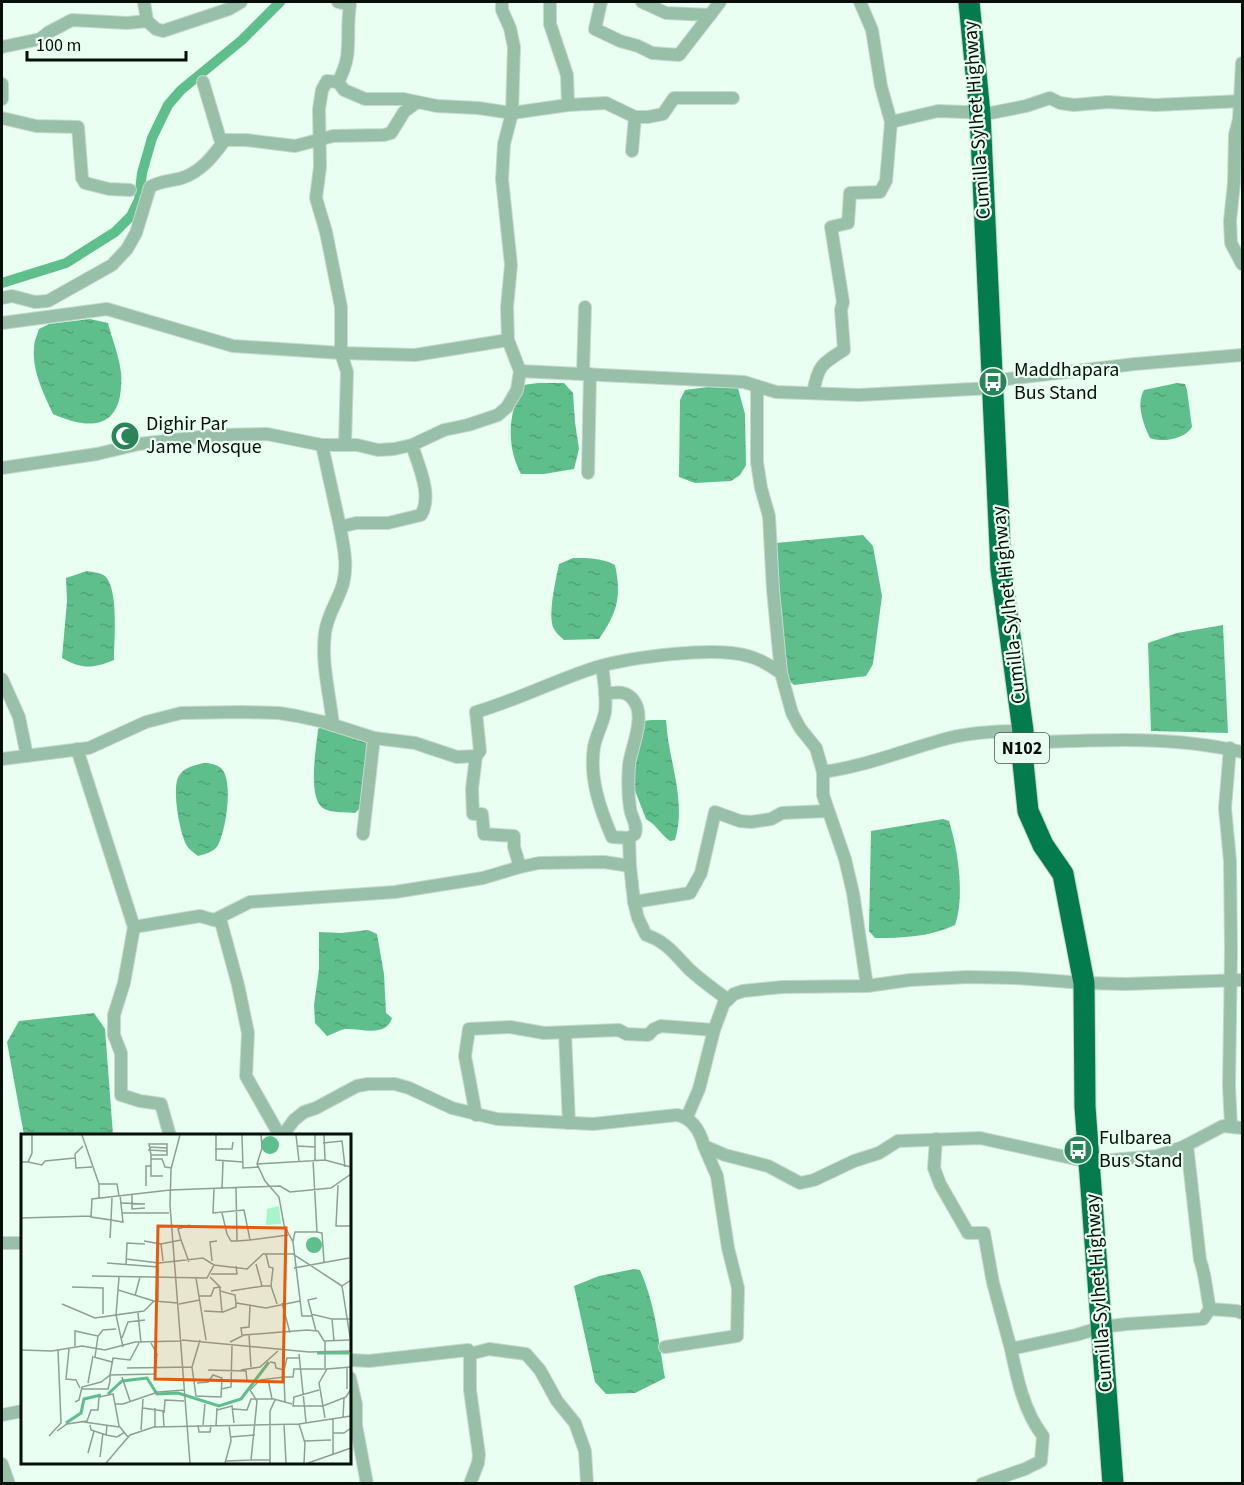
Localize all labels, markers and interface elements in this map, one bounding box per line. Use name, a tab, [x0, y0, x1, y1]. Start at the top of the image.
street label: Cumilla-Sylhet Highway	[956, 19, 998, 220]
scale bar	[27, 24, 186, 62]
text: 100 m	[36, 33, 81, 58]
place label: Maddhapara Bus Stand	[1014, 356, 1119, 407]
bus stop icon: Maddhapara Bus Stand	[977, 366, 1009, 398]
place label: Dighir Par Jame Mosque	[146, 410, 262, 461]
mosque icon: Dighir Par Jame Mosque	[109, 420, 141, 452]
street label: Cumilla-Sylhet Highway	[985, 504, 1033, 705]
road number: N102	[995, 733, 1049, 763]
place label: Fulbarea Bus Stand	[1099, 1124, 1183, 1175]
inset map	[21, 1134, 351, 1464]
bus stop icon: Fulbarea Bus Stand	[1062, 1134, 1094, 1166]
street label: Cumilla-Sylhet Highway	[1078, 1192, 1120, 1393]

